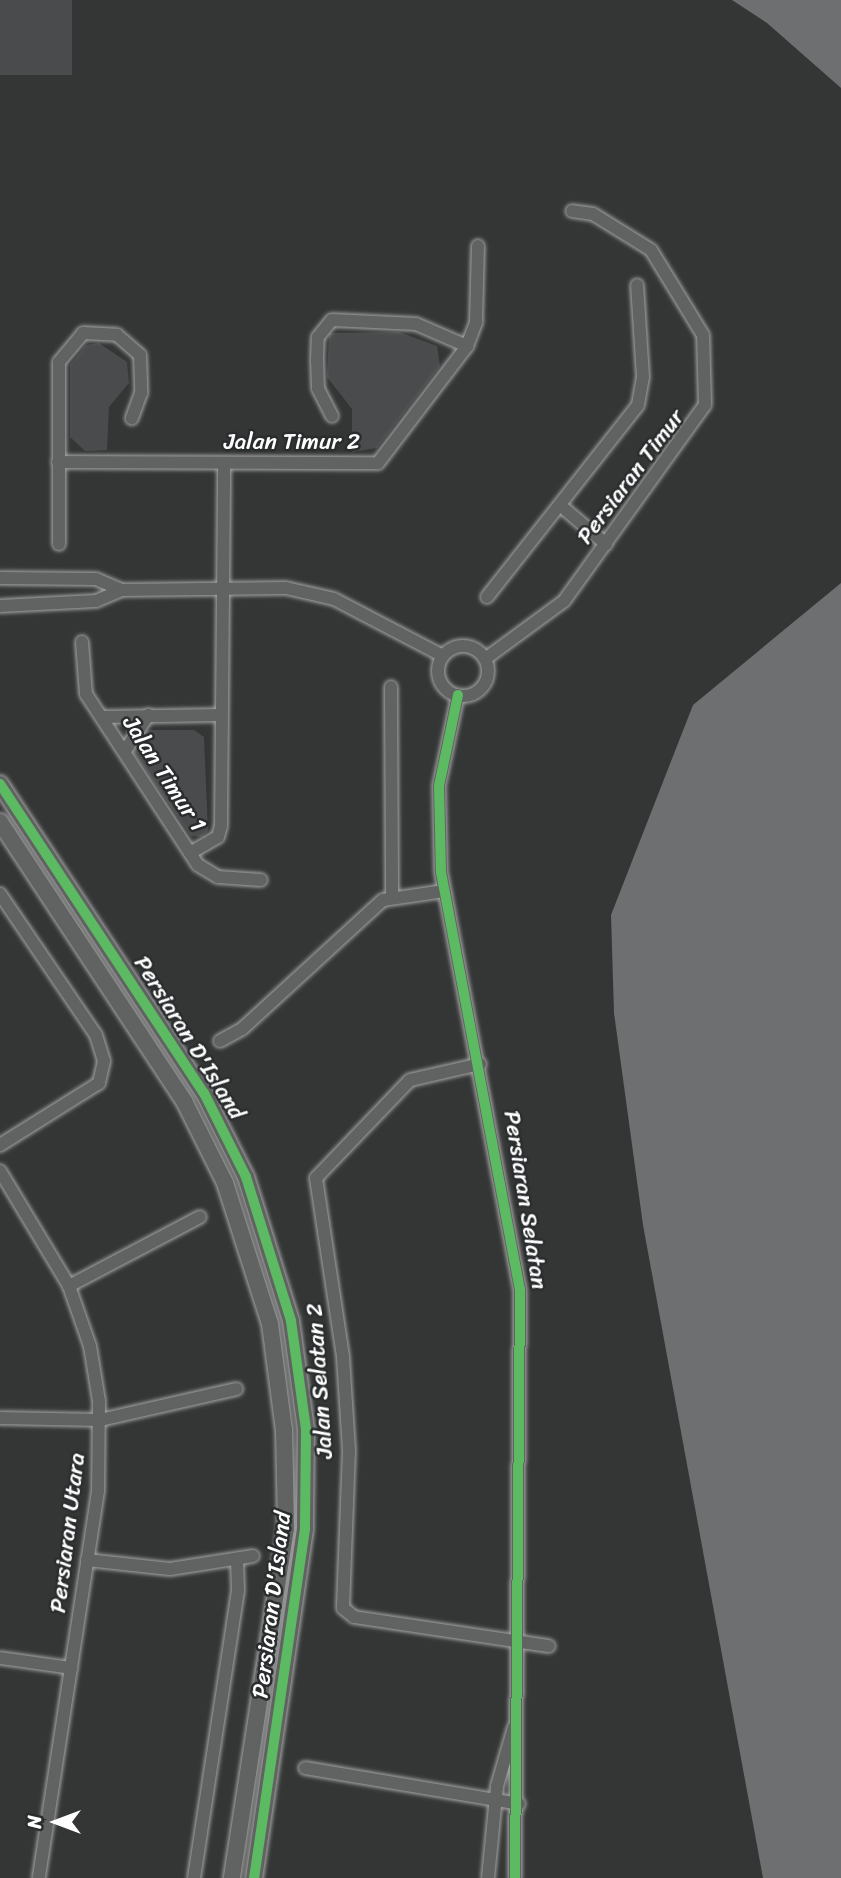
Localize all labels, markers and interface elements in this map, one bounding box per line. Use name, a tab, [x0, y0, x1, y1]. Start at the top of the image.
street label: Persiaran Timur	[571, 404, 691, 550]
street label: Jalan Timur 2	[224, 428, 360, 456]
street label: Jalan Timur 1	[116, 711, 212, 837]
street label: Persiaran D'Island	[128, 951, 250, 1125]
street label: Persiaran Selatan	[497, 1108, 553, 1292]
street label: Jalan Selatan 2	[301, 1302, 339, 1460]
street label: Persiaran Utara	[45, 1451, 91, 1615]
street label: Persiaran D'Island	[247, 1510, 297, 1700]
north arrow	[21, 1787, 91, 1857]
text: N	[18, 1815, 51, 1829]

